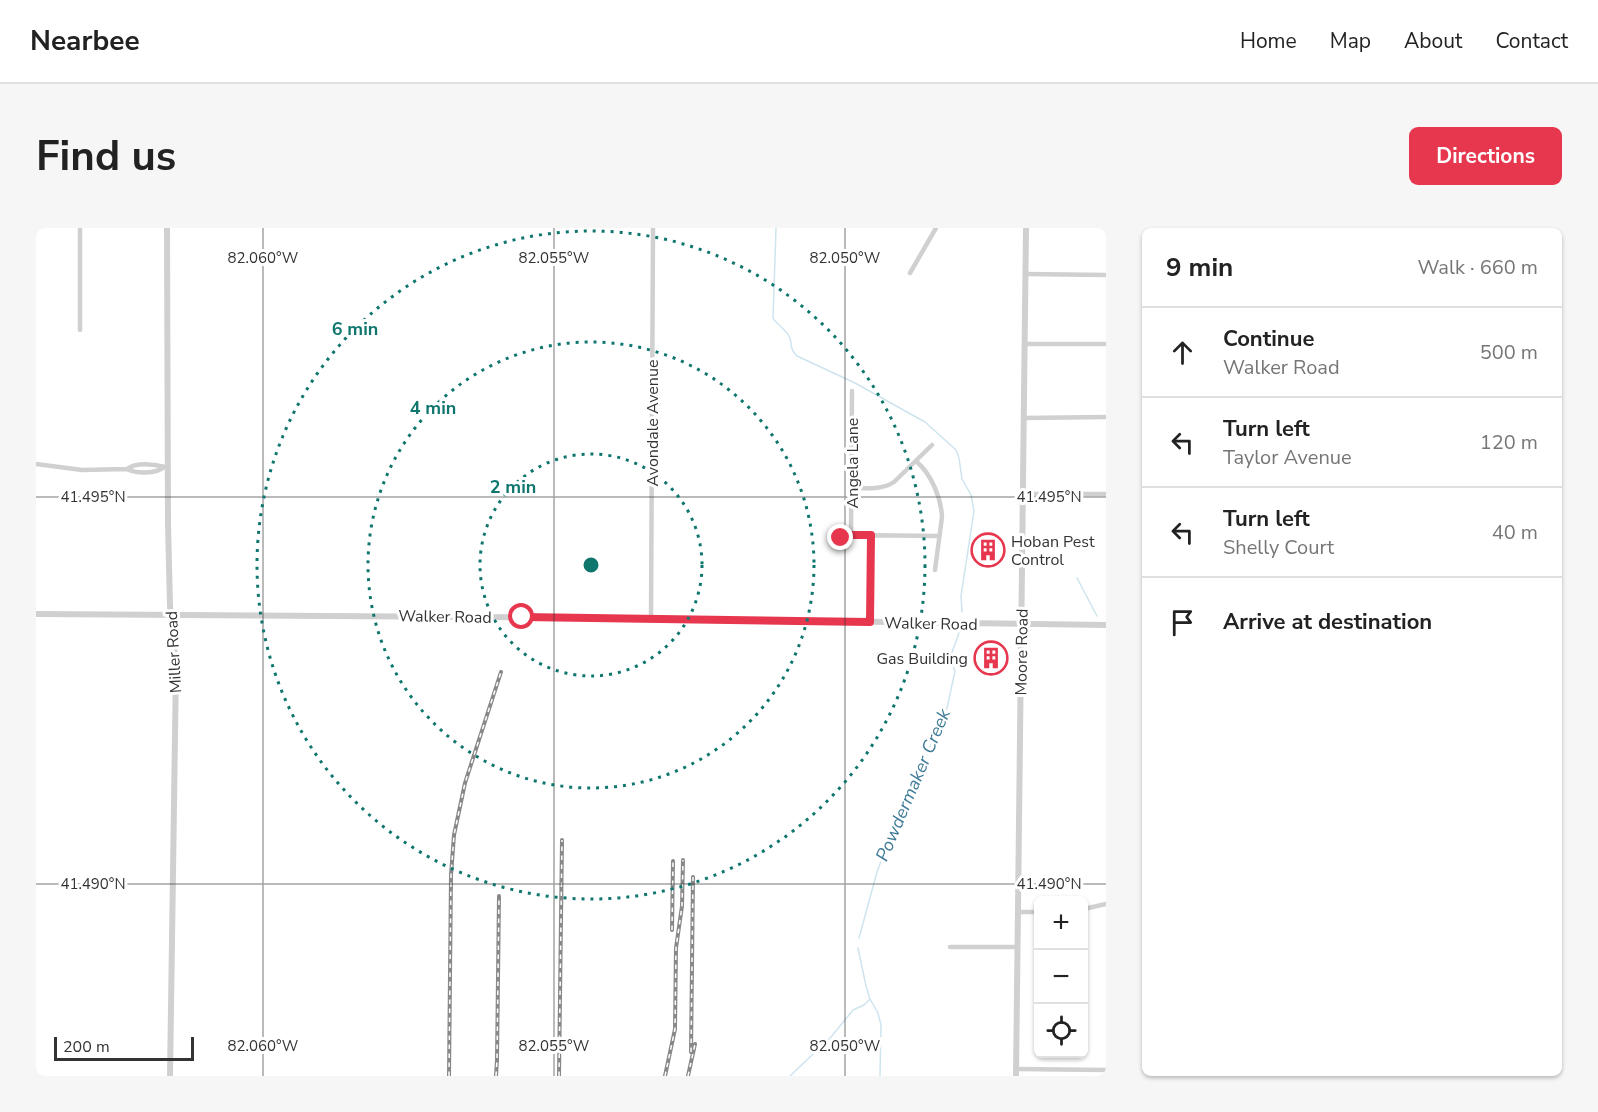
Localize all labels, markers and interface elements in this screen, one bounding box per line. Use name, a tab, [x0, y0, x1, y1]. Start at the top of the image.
text: Nearbee	[30, 22, 140, 60]
text: Home	[1240, 27, 1297, 55]
text: Map	[1330, 27, 1371, 55]
text: About	[1404, 27, 1462, 55]
text: Contact	[1495, 27, 1568, 55]
button: Directions	[1409, 127, 1562, 185]
text: Find us	[36, 128, 176, 185]
text: 82.060°W	[228, 248, 299, 268]
text: 82.055°W	[519, 248, 590, 268]
text: 82.050°W	[810, 248, 881, 268]
text: 9 min	[1166, 250, 1233, 285]
text: Walk · 660 m	[1418, 254, 1538, 281]
text: 6 min	[332, 317, 378, 341]
text: Continue	[1223, 324, 1314, 354]
icon: ahead	[1166, 336, 1199, 369]
text: 500 m	[1480, 339, 1538, 366]
text: Walker Road	[1223, 354, 1340, 381]
street label: Avondale Avenue	[642, 360, 664, 486]
text: 4 min	[410, 396, 456, 420]
text: Turn left	[1223, 414, 1310, 444]
street label: Angela Lane	[842, 418, 864, 508]
icon: left	[1166, 426, 1199, 459]
text: 120 m	[1480, 429, 1538, 456]
text: Taylor Avenue	[1223, 444, 1352, 471]
text: 2 min	[490, 475, 536, 499]
text: 41.495°N	[60, 487, 126, 507]
text: 41.495°N	[1016, 487, 1082, 507]
text: Turn left	[1223, 504, 1310, 534]
icon: left	[1166, 516, 1199, 549]
text: 40 m	[1492, 519, 1538, 546]
route end	[827, 524, 853, 550]
place label: Hoban Pest Control	[1011, 531, 1095, 571]
building icon: Hoban Pest Control	[970, 532, 1006, 568]
text: Shelly Court	[1223, 534, 1334, 561]
centre of rings	[581, 555, 601, 575]
route start	[508, 603, 534, 629]
street label: Walker Road	[398, 605, 492, 629]
icon: arrive	[1166, 606, 1199, 639]
text: Arrive at destination	[1223, 607, 1432, 637]
street label: Moore Road	[1010, 608, 1034, 696]
street label: Miller Road	[161, 610, 187, 694]
street label: Walker Road	[884, 612, 978, 636]
building icon: Gas Building	[973, 640, 1009, 676]
place label: Gas Building	[876, 648, 968, 670]
water label: Powdermaker Creek	[870, 704, 956, 865]
text: 41.490°N	[60, 874, 126, 894]
text: 41.490°N	[1016, 874, 1082, 894]
map controls	[1034, 896, 1088, 1058]
button: +	[1034, 896, 1088, 950]
button: −	[1034, 950, 1088, 1004]
button: locate	[1034, 1004, 1088, 1058]
scale bar	[54, 1034, 194, 1062]
text: 200 m	[63, 1036, 110, 1058]
text: 82.060°W	[228, 1036, 299, 1056]
text: 82.055°W	[519, 1036, 590, 1056]
text: 82.050°W	[810, 1036, 881, 1056]

